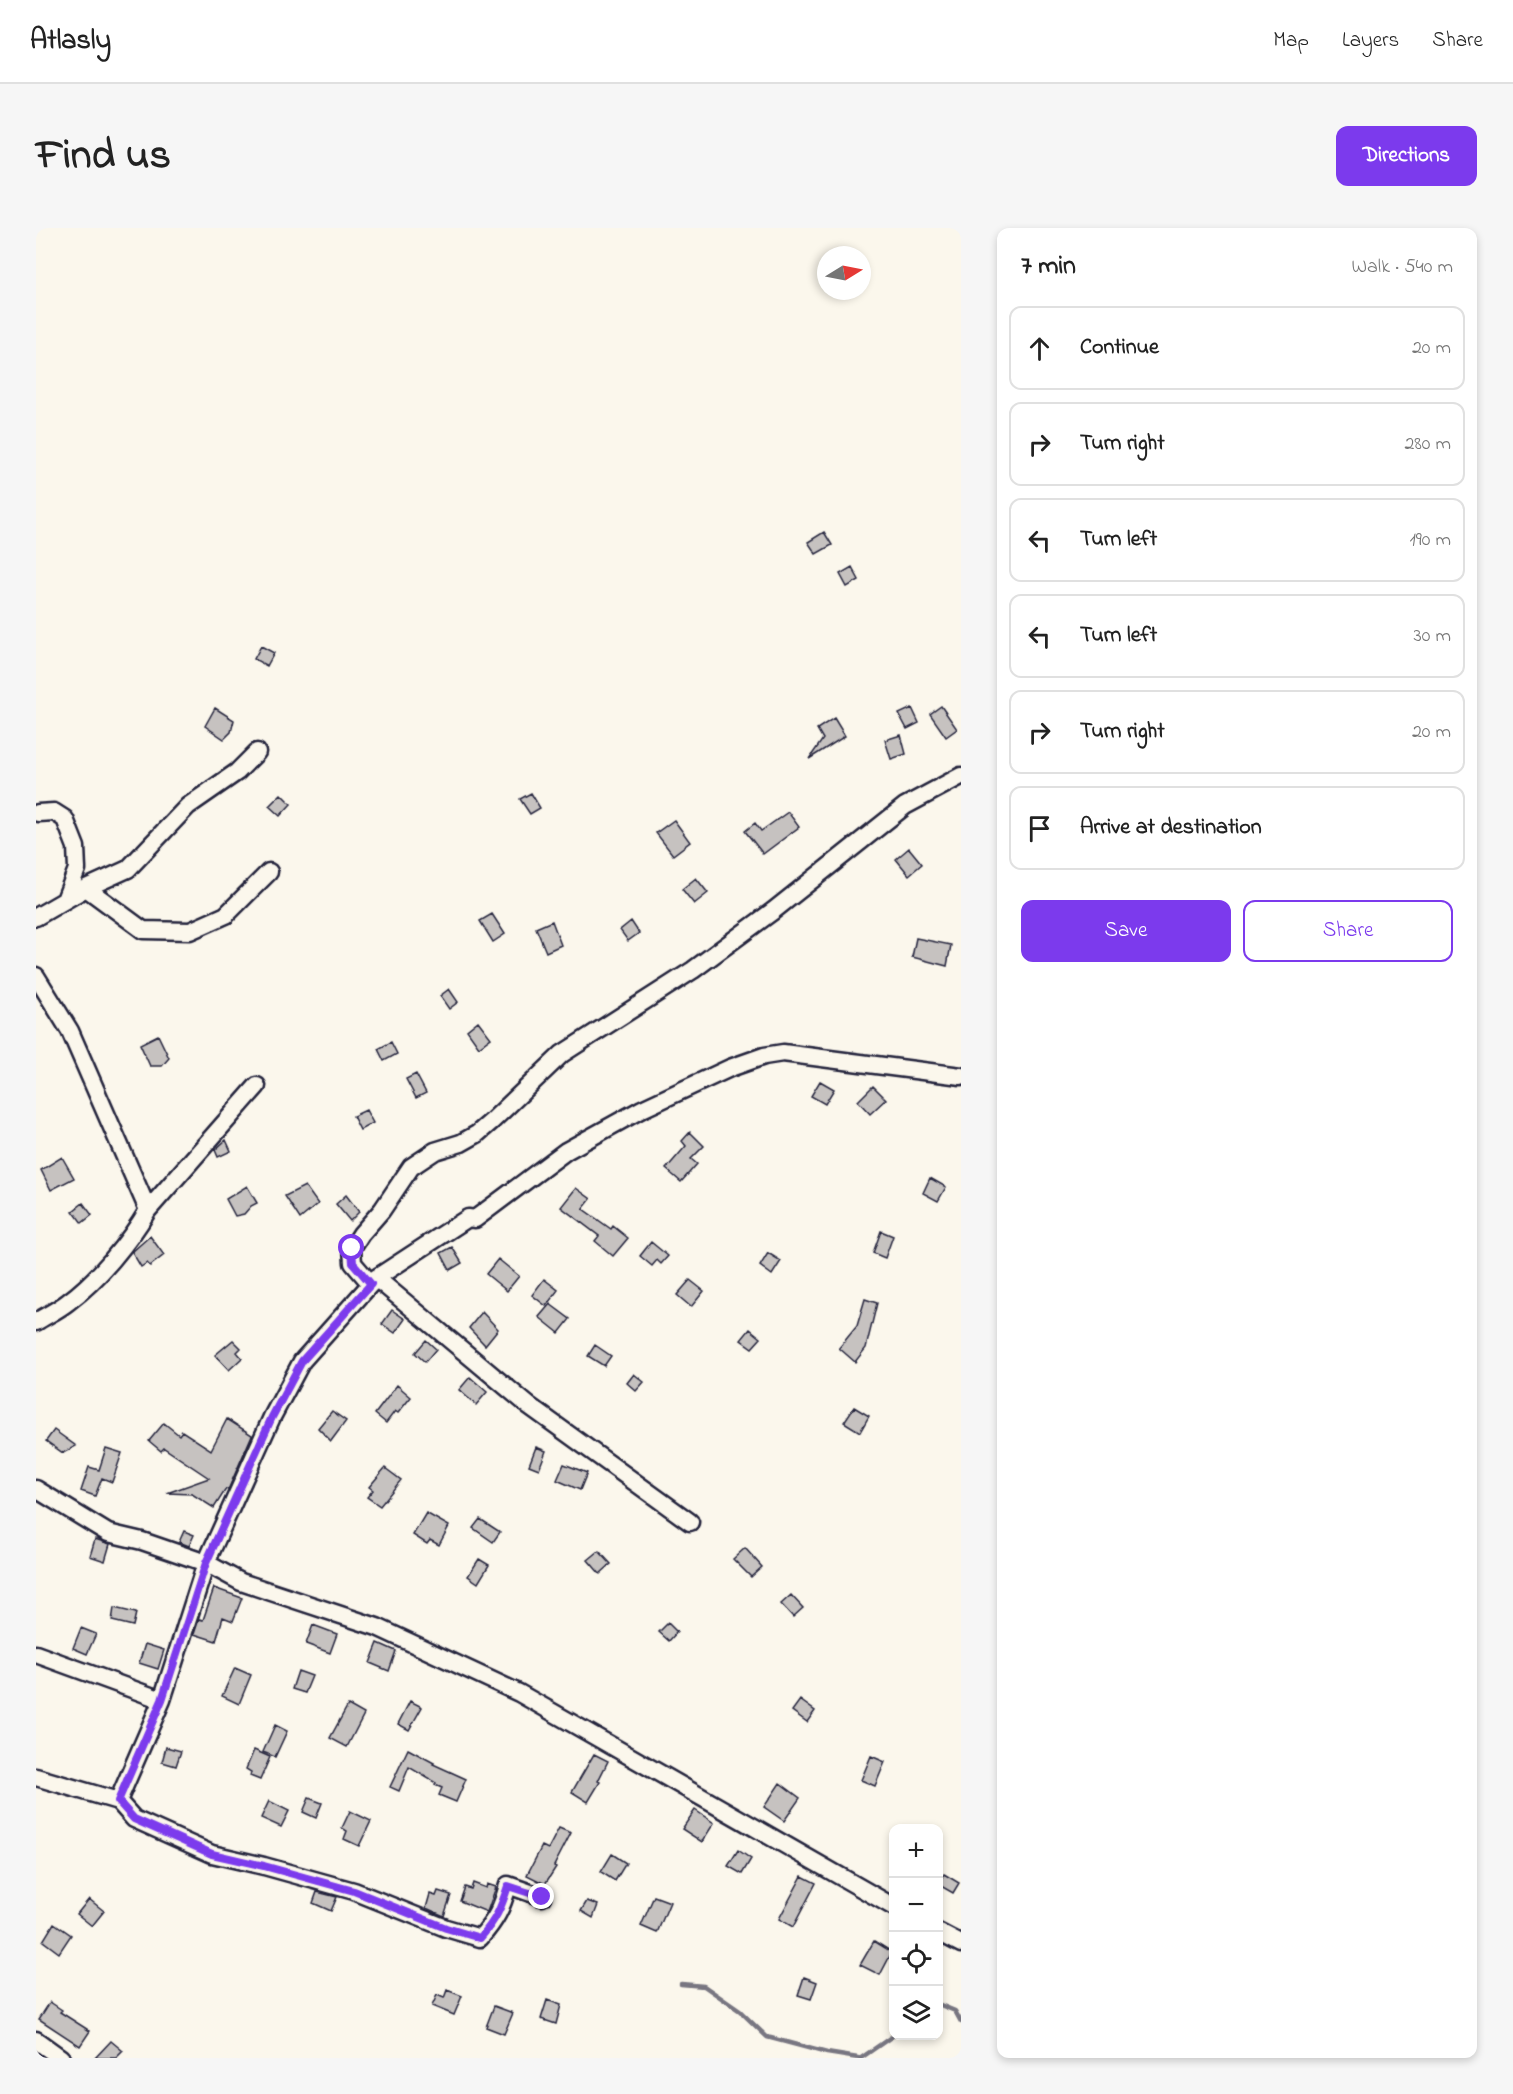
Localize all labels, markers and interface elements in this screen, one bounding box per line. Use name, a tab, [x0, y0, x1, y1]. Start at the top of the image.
text: Atlasly	[30, 21, 111, 62]
text: Map	[1273, 26, 1309, 56]
text: Layers	[1342, 26, 1399, 56]
text: Share	[1432, 26, 1483, 56]
text: Find us	[36, 126, 171, 187]
button: Directions	[1336, 126, 1477, 186]
north arrow	[817, 246, 871, 300]
text: 7 min	[1021, 248, 1076, 286]
text: Walk · 540 m	[1351, 253, 1453, 282]
icon: ahead	[1023, 332, 1056, 365]
text: Continue	[1080, 332, 1159, 364]
text: 20 m	[1412, 334, 1451, 363]
icon: right	[1023, 428, 1056, 461]
text: Turn right	[1080, 428, 1165, 460]
text: 280 m	[1404, 430, 1451, 459]
icon: left	[1023, 524, 1056, 557]
text: Turn left	[1080, 524, 1157, 556]
text: 190 m	[1409, 526, 1451, 555]
icon: left	[1023, 620, 1056, 653]
text: Turn left	[1080, 620, 1157, 652]
text: 30 m	[1414, 622, 1451, 651]
icon: right	[1023, 716, 1056, 749]
text: Turn right	[1080, 716, 1165, 748]
text: 20 m	[1412, 718, 1451, 747]
icon: arrive	[1023, 812, 1056, 845]
text: Arrive at destination	[1080, 812, 1262, 844]
button: Save	[1021, 900, 1231, 962]
button: Share	[1243, 900, 1453, 962]
route start	[338, 1234, 364, 1260]
map controls	[889, 1824, 943, 2040]
button: +	[889, 1824, 943, 1878]
button: −	[889, 1878, 943, 1932]
route end	[528, 1883, 554, 1909]
button: locate	[889, 1932, 943, 1986]
button: layers	[889, 1986, 943, 2040]

